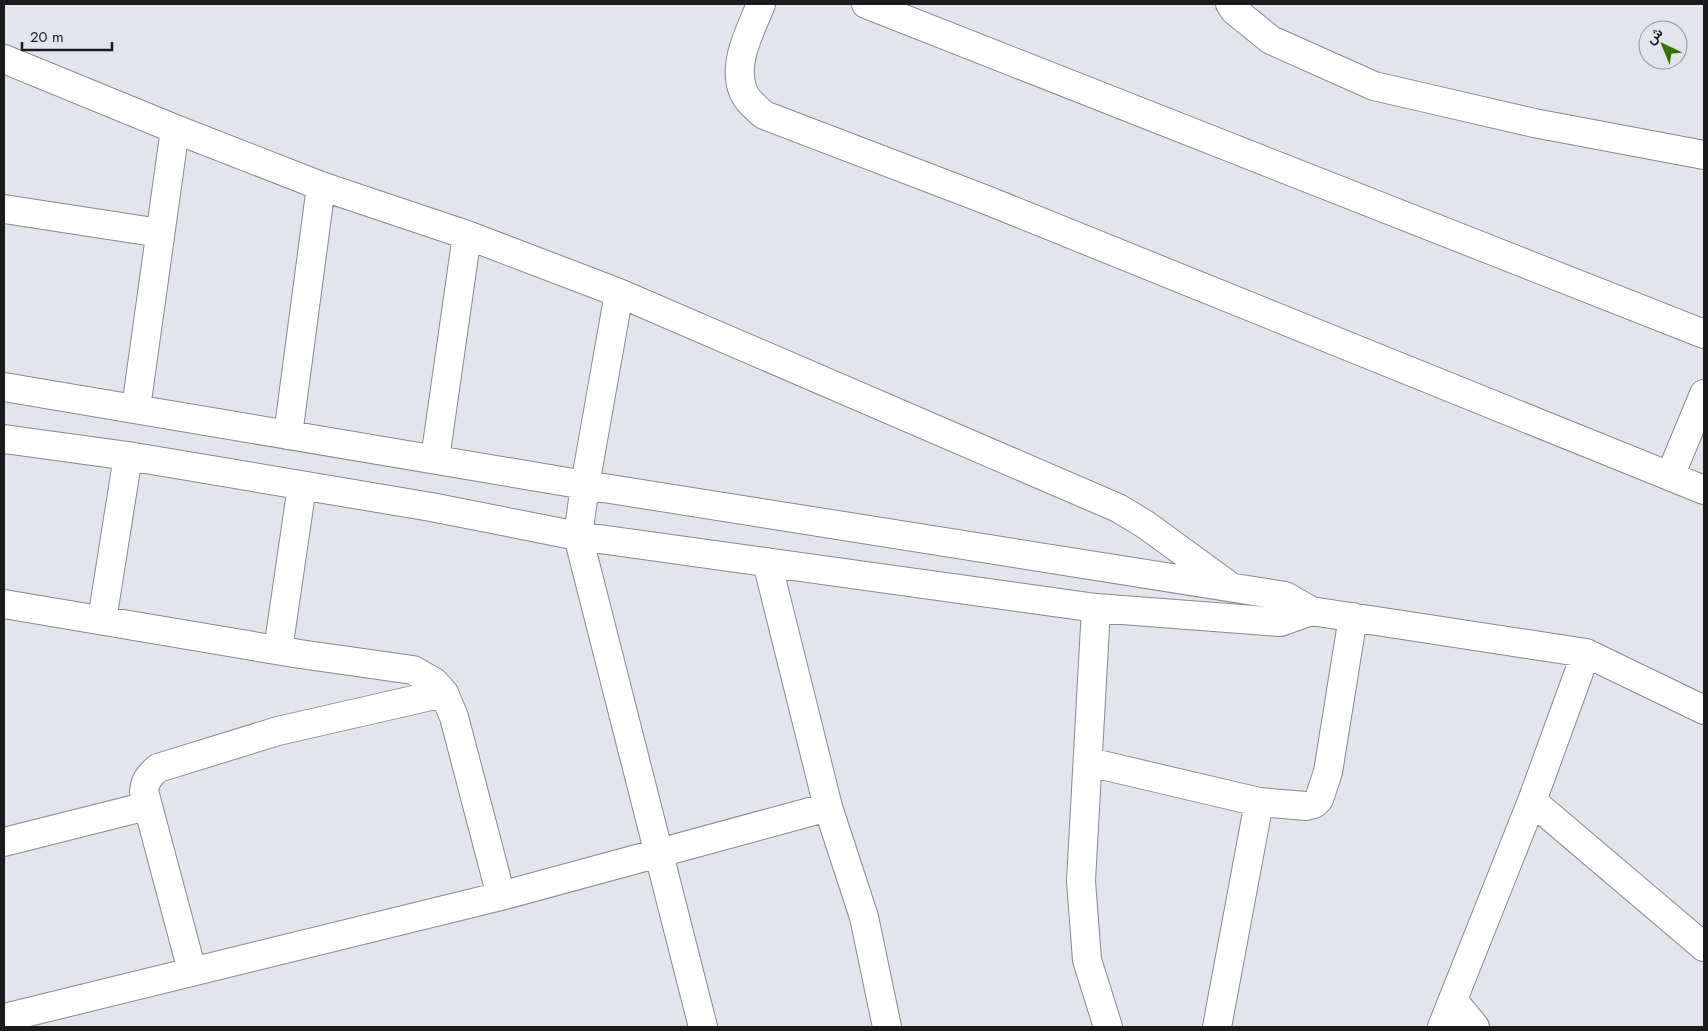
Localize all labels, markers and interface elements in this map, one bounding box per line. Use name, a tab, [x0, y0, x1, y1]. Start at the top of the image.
scale bar	[22, 20, 112, 52]
north arrow	[1638, 20, 1688, 70]
text: ش	[1641, 22, 1667, 49]
text: 20 m	[30, 26, 64, 48]

